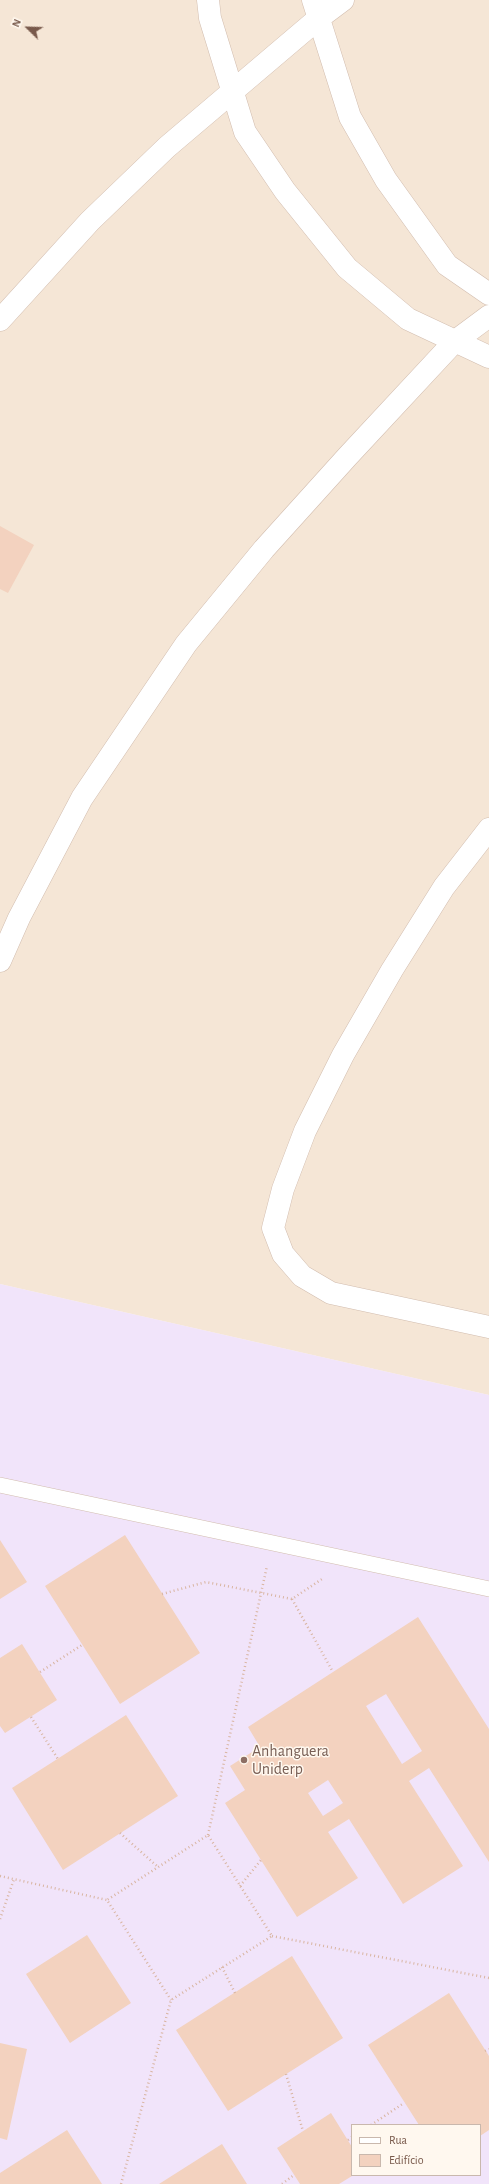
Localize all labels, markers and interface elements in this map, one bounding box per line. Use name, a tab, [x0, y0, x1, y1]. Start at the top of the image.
north arrow	[8, 8, 48, 48]
text: N	[10, 17, 23, 29]
place label: Anhanguera Uniderp	[252, 1741, 329, 1779]
marker: Anhanguera Uniderp	[239, 1755, 249, 1765]
legend	[351, 2124, 481, 2176]
text: Rua	[389, 2134, 407, 2146]
text: Edifício	[389, 2154, 424, 2166]

